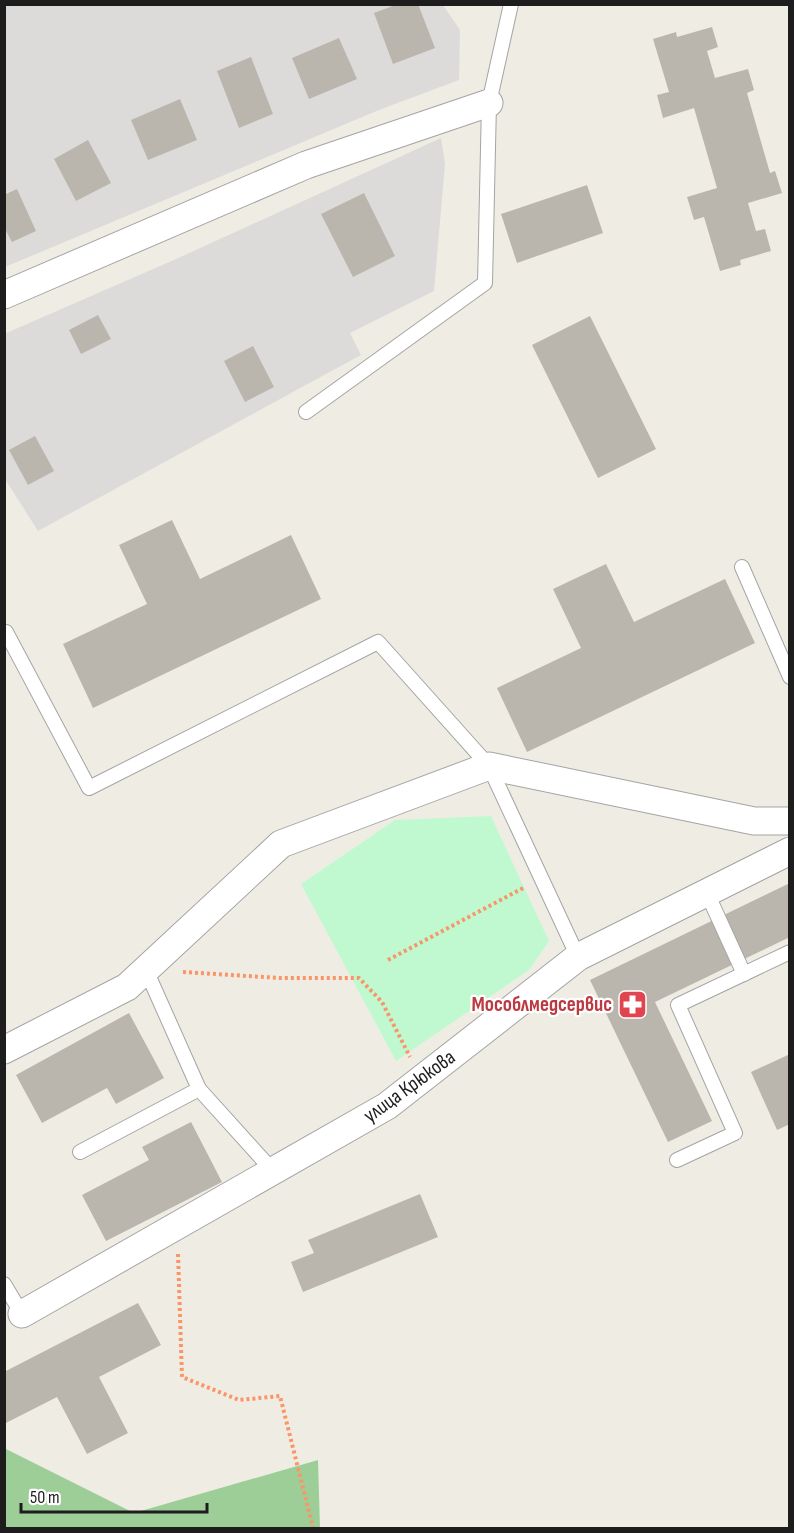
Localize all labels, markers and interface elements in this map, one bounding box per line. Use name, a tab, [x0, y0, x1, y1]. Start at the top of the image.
pharmacy icon: Мособлмедсервис	[617, 988, 649, 1020]
place label: Мособлмедсервис	[471, 992, 612, 1017]
street label: улица Крюкова	[358, 1045, 460, 1128]
scale bar	[21, 1476, 207, 1514]
text: 50 m	[30, 1487, 60, 1508]

